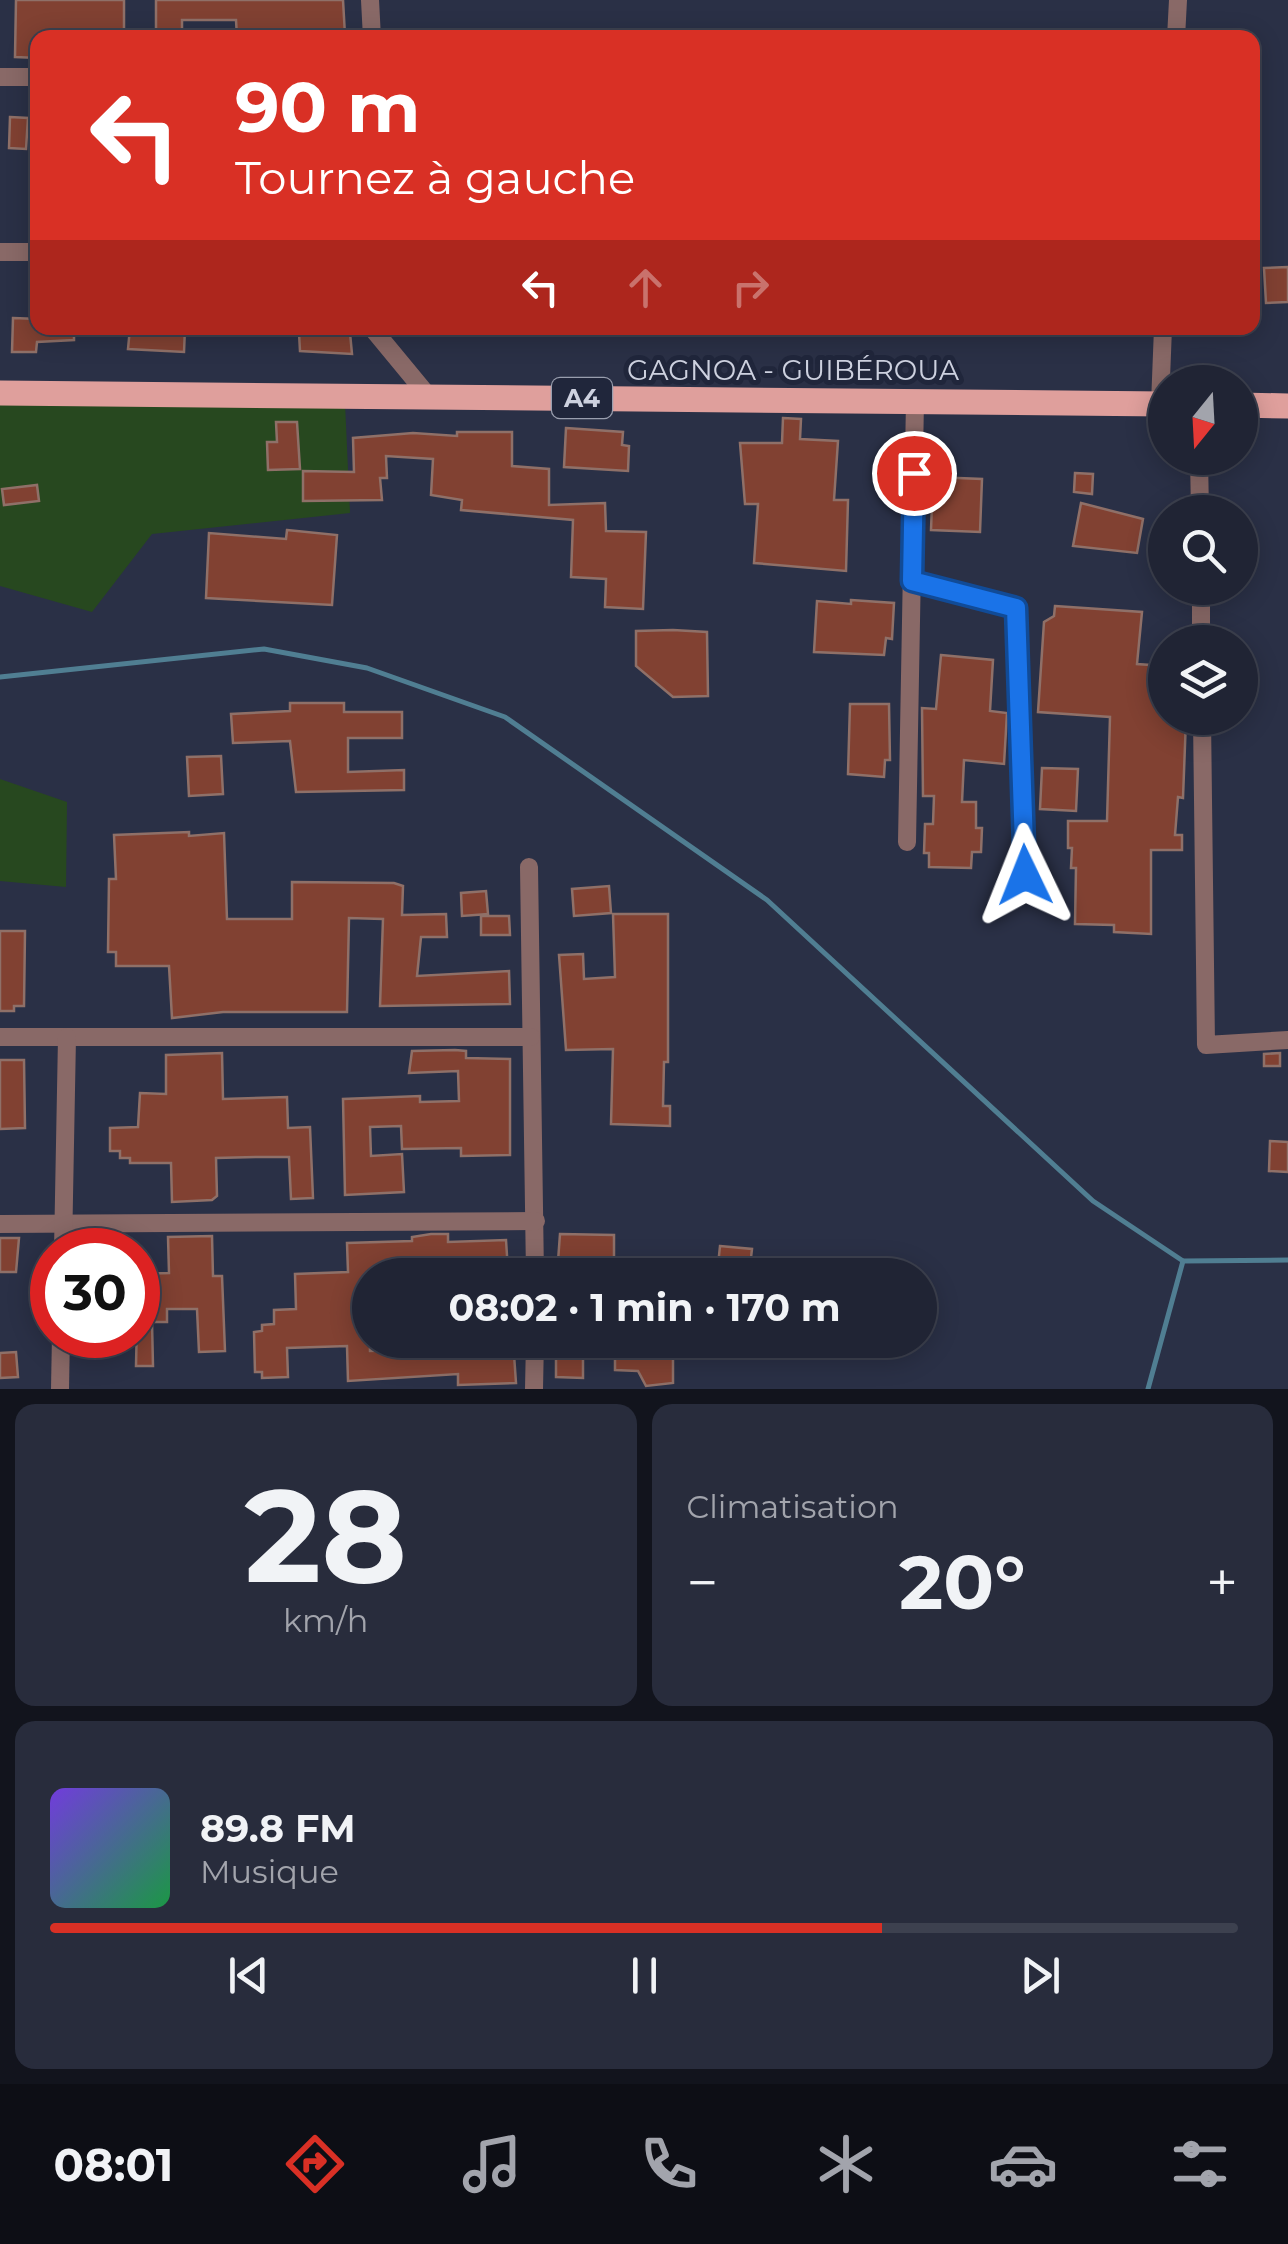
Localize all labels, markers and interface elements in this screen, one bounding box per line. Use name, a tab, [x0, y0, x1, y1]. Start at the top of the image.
text: 90 m	[235, 64, 420, 150]
icon: left	[70, 70, 200, 200]
text: Tournez à gauche	[235, 150, 635, 205]
icon: left	[513, 260, 568, 315]
icon: ahead	[618, 260, 673, 315]
icon: right	[723, 260, 778, 315]
street label: GAGNOA - GUIBÉROUA	[627, 353, 960, 387]
north arrow	[1148, 365, 1258, 475]
map controls	[1148, 365, 1258, 735]
road number: A4	[552, 378, 612, 418]
pin	[872, 431, 957, 516]
icon: arrive	[887, 446, 942, 501]
button: search	[1148, 495, 1258, 605]
button: layers	[1148, 625, 1258, 735]
position arrow	[973, 823, 1077, 927]
speed limit sign: 30	[30, 1228, 160, 1358]
text: 08:02 · 1 min · 170 m	[448, 1284, 841, 1331]
text: 28	[244, 1456, 407, 1615]
text: Climatisation	[687, 1487, 899, 1526]
text: 20°	[899, 1536, 1026, 1628]
text: −	[687, 1549, 718, 1616]
text: +	[1206, 1549, 1238, 1616]
text: km/h	[283, 1601, 368, 1640]
text: 89.8 FM	[200, 1805, 356, 1852]
text: Musique	[200, 1852, 339, 1891]
icon: previous	[221, 1948, 276, 2003]
icon: pause	[617, 1948, 672, 2003]
icon: next	[1013, 1948, 1068, 2003]
icon: directions	[280, 2129, 350, 2199]
icon: music	[457, 2129, 527, 2199]
icon: phone	[634, 2129, 704, 2199]
icon: climate	[811, 2129, 881, 2199]
icon: car	[988, 2129, 1058, 2199]
icon: filters	[1165, 2129, 1235, 2199]
text: 08:01	[53, 2137, 173, 2192]

